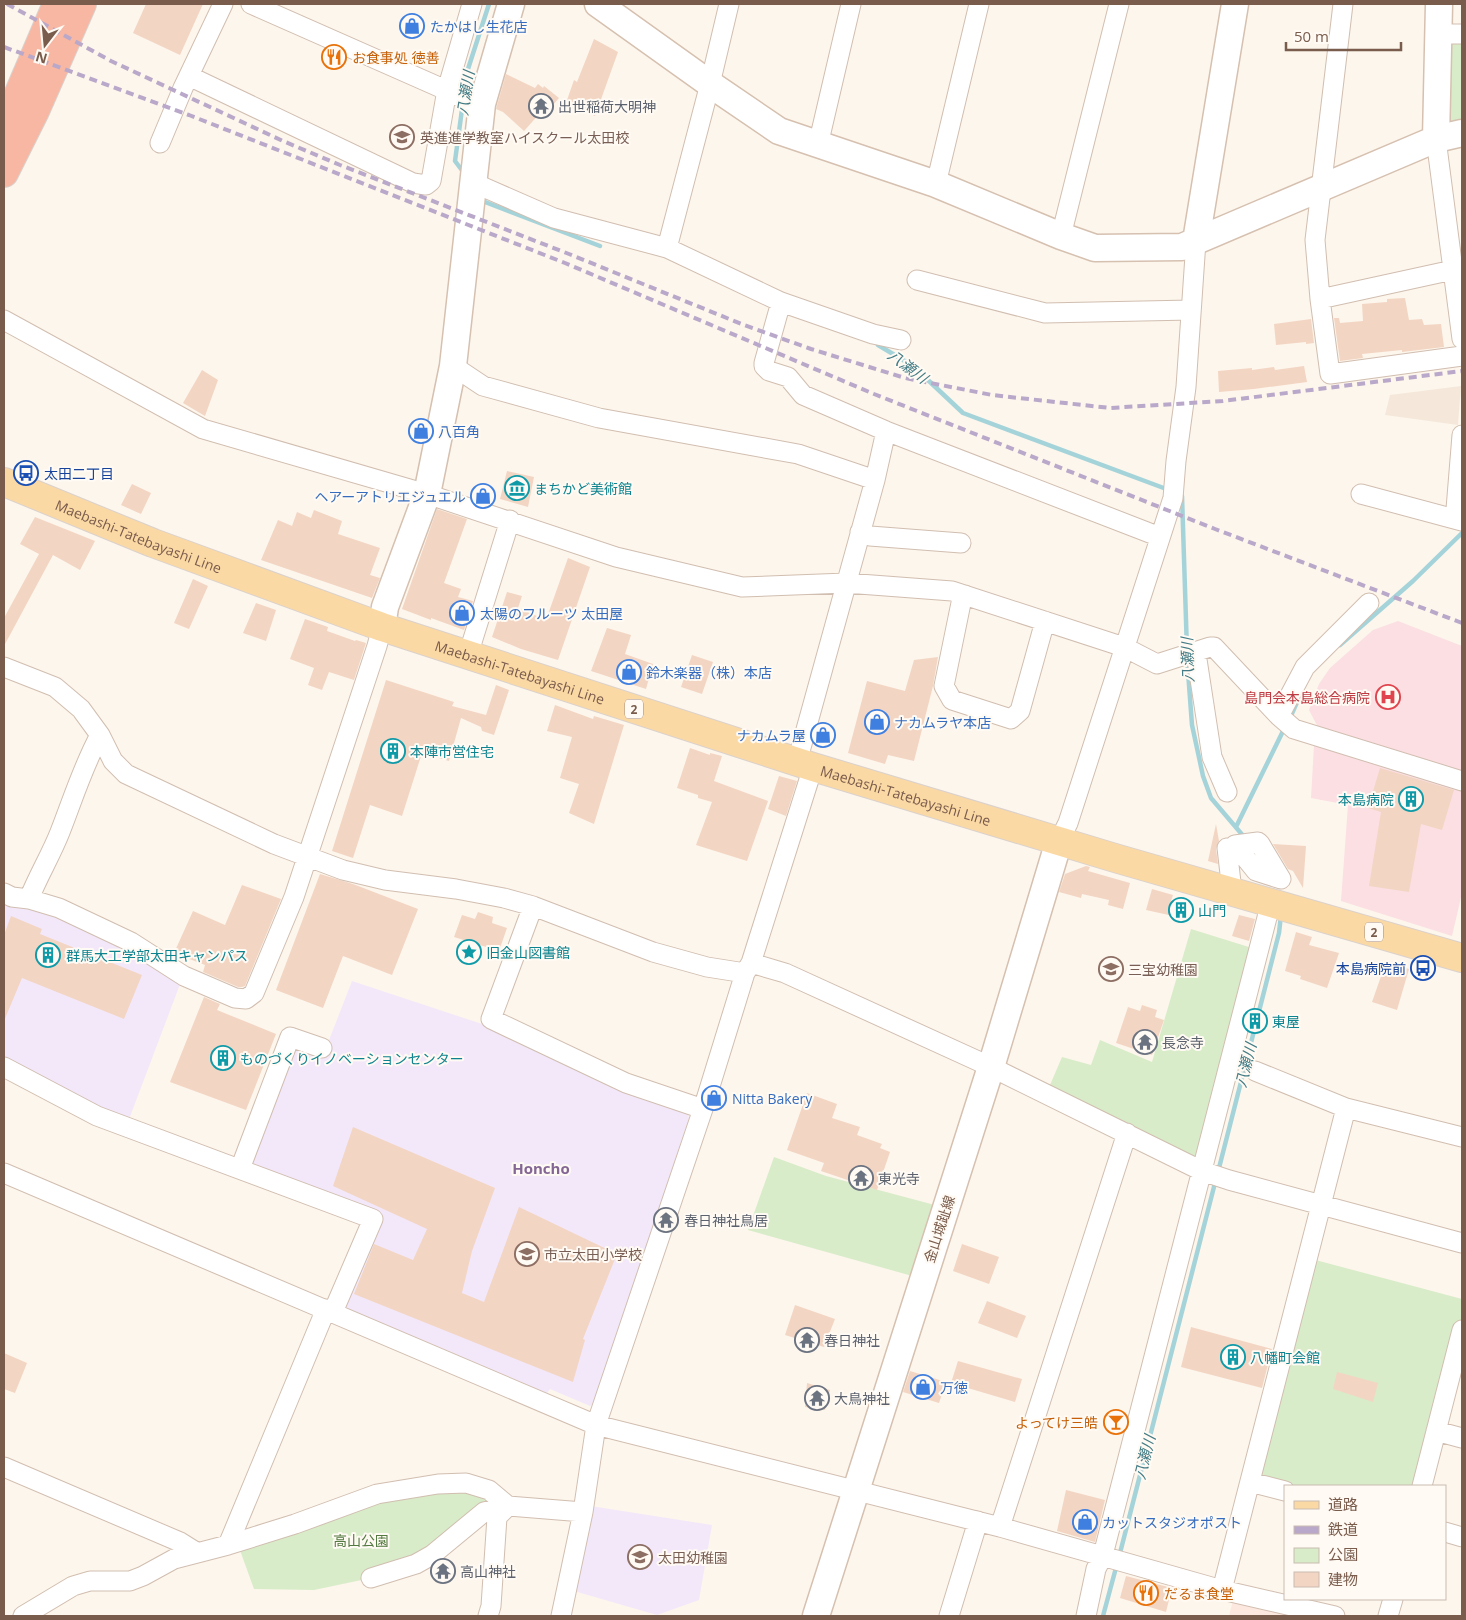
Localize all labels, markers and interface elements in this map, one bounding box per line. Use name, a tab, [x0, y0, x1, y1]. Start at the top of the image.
shop icon: たかはし生花店	[399, 13, 425, 39]
place label: たかはし生花店	[430, 17, 527, 36]
north arrow	[20, 20, 70, 70]
scale bar	[1286, 20, 1401, 52]
text: 50 m	[1294, 26, 1329, 46]
restaurant icon: お食事処 徳善	[321, 44, 347, 70]
text: N	[33, 47, 49, 69]
place label: お食事処 徳善	[352, 48, 440, 67]
water label: 八瀬川	[452, 67, 479, 117]
temple icon: 出世稲荷大明神	[528, 93, 554, 119]
place label: 出世稲荷大明神	[558, 97, 656, 116]
school or university icon: 英進進学教室ハイスクール太田校	[389, 124, 415, 150]
place label: 英進進学教室ハイスクール太田校	[420, 128, 629, 147]
water label: 八瀬川	[884, 344, 934, 389]
shop icon: 八百角	[408, 418, 434, 444]
place label: 八百角	[438, 422, 480, 441]
bus stop icon: 太田二丁目	[13, 460, 39, 486]
place label: 太田二丁目	[44, 464, 114, 483]
museum icon: まちかど美術館	[504, 475, 530, 501]
place label: まちかど美術館	[534, 479, 632, 498]
shop icon: ヘアーアトリエジュエル	[470, 483, 496, 509]
place label: ヘアーアトリエジュエル	[314, 487, 466, 506]
street label: Maebashi-Tatebayashi Line	[53, 495, 225, 577]
shop icon: 太陽のフルーツ 太田屋	[449, 600, 475, 626]
place label: 太陽のフルーツ 太田屋	[480, 604, 623, 623]
street label: Maebashi-Tatebayashi Line	[433, 635, 607, 708]
water label: 八瀬川	[1176, 635, 1198, 683]
shop icon: 鈴木楽器（株）本店	[616, 659, 642, 685]
place label: 鈴木楽器（株）本店	[646, 663, 772, 682]
hospital icon: 島門会本島総合病院	[1375, 684, 1401, 710]
place label: 島門会本島総合病院	[1244, 688, 1370, 707]
road number: 2	[625, 700, 643, 719]
shop icon: ナカムラヤ本店	[864, 709, 890, 735]
place label: ナカムラヤ本店	[894, 713, 991, 732]
shop icon: ナカムラ屋	[810, 722, 836, 748]
place label: ナカムラ屋	[737, 726, 806, 745]
building icon: 本陣市営住宅	[380, 738, 406, 764]
place label: 本陣市営住宅	[410, 742, 494, 761]
street label: Maebashi-Tatebayashi Line	[818, 760, 994, 830]
building icon: 本島病院	[1398, 786, 1424, 812]
place label: 本島病院	[1338, 790, 1394, 809]
building icon: 山門	[1168, 897, 1194, 923]
place label: 山門	[1198, 901, 1226, 920]
road number: 2	[1365, 922, 1383, 942]
place icon: 旧金山図書館	[456, 939, 482, 965]
building icon: 群馬大工学部太田キャンパス	[35, 942, 61, 968]
place label: 旧金山図書館	[486, 943, 570, 962]
place label: 群馬大工学部太田キャンパス	[66, 946, 248, 965]
bus stop icon: 本島病院前	[1410, 955, 1436, 981]
school or university icon: 三宝幼稚園	[1098, 956, 1124, 982]
place label: 本島病院前	[1336, 959, 1406, 978]
place label: 三宝幼稚園	[1128, 960, 1198, 979]
building icon: 東屋	[1242, 1008, 1268, 1034]
place label: 東屋	[1272, 1012, 1300, 1031]
temple icon: 長念寺	[1132, 1029, 1158, 1055]
place label: 長念寺	[1162, 1033, 1204, 1052]
water label: 八瀬川	[1230, 1039, 1261, 1089]
building icon: ものづくりイノベーションセンター	[210, 1045, 236, 1071]
place label: ものづくりイノベーションセンター	[240, 1049, 464, 1068]
shop icon: Nitta Bakery	[701, 1085, 727, 1111]
place label: Nitta Bakery	[732, 1089, 813, 1108]
district label: Honcho	[512, 1158, 570, 1178]
temple icon: 東光寺	[848, 1165, 874, 1191]
place label: 東光寺	[878, 1169, 920, 1188]
street label: 金山城趾線	[919, 1193, 959, 1265]
temple icon: 春日神社鳥居	[653, 1207, 679, 1233]
place label: 春日神社鳥居	[684, 1211, 768, 1230]
school or university icon: 市立太田小学校	[514, 1241, 540, 1267]
place label: 市立太田小学校	[544, 1245, 642, 1264]
temple icon: 春日神社	[794, 1327, 820, 1353]
place label: 春日神社	[824, 1331, 880, 1350]
building icon: 八幡町会館	[1220, 1344, 1246, 1370]
place label: 八幡町会館	[1250, 1348, 1320, 1367]
shop icon: 万徳	[910, 1374, 936, 1400]
place label: 万徳	[940, 1378, 968, 1397]
temple icon: 大鳥神社	[804, 1385, 830, 1411]
place label: 大鳥神社	[834, 1389, 890, 1408]
bar icon: よってけ三皓	[1103, 1409, 1129, 1435]
place label: よってけ三皓	[1015, 1413, 1098, 1432]
water label: 八瀬川	[1129, 1431, 1160, 1481]
legend	[1284, 1485, 1446, 1600]
text: 道路	[1328, 1494, 1358, 1514]
shop icon: カットスタジオポスト	[1072, 1509, 1098, 1535]
place label: カットスタジオポスト	[1102, 1513, 1242, 1532]
text: 鉄道	[1328, 1519, 1358, 1539]
park label: 高山公園	[333, 1531, 389, 1550]
school or university icon: 太田幼稚園	[627, 1544, 653, 1570]
text: 公園	[1328, 1544, 1358, 1564]
place label: 太田幼稚園	[658, 1548, 728, 1567]
temple icon: 高山神社	[430, 1558, 456, 1584]
place label: 高山神社	[460, 1562, 516, 1581]
text: 建物	[1328, 1569, 1358, 1589]
restaurant icon: だるま食堂	[1133, 1580, 1159, 1606]
place label: だるま食堂	[1164, 1584, 1234, 1603]

